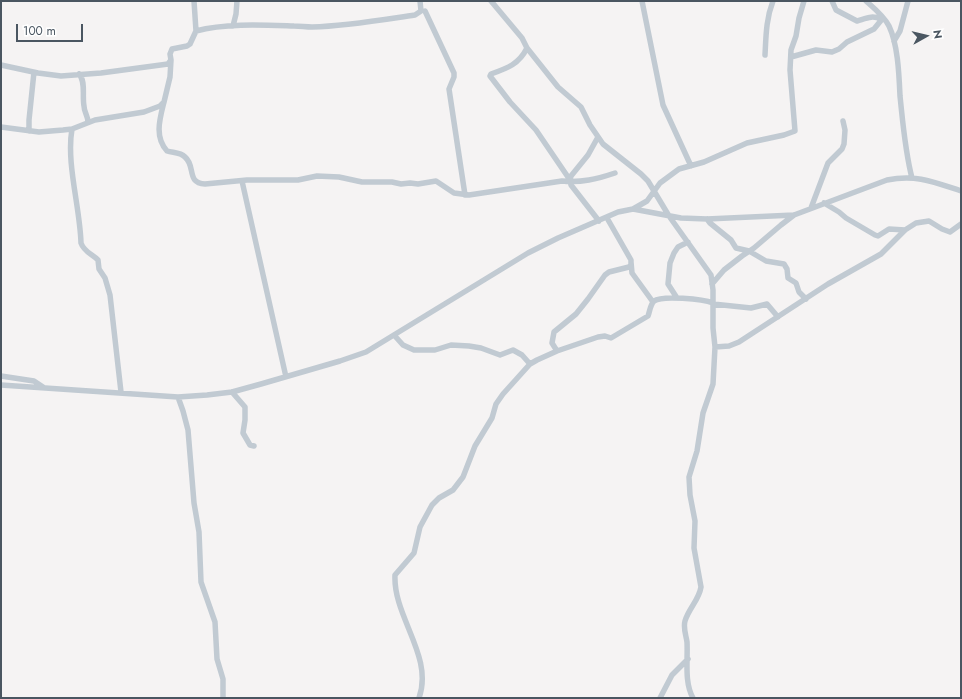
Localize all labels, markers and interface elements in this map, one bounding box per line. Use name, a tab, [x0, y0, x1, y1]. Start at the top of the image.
scale bar	[18, 16, 85, 42]
north arrow	[906, 16, 946, 56]
text: 100 m	[23, 22, 56, 40]
text: N	[929, 29, 946, 40]

